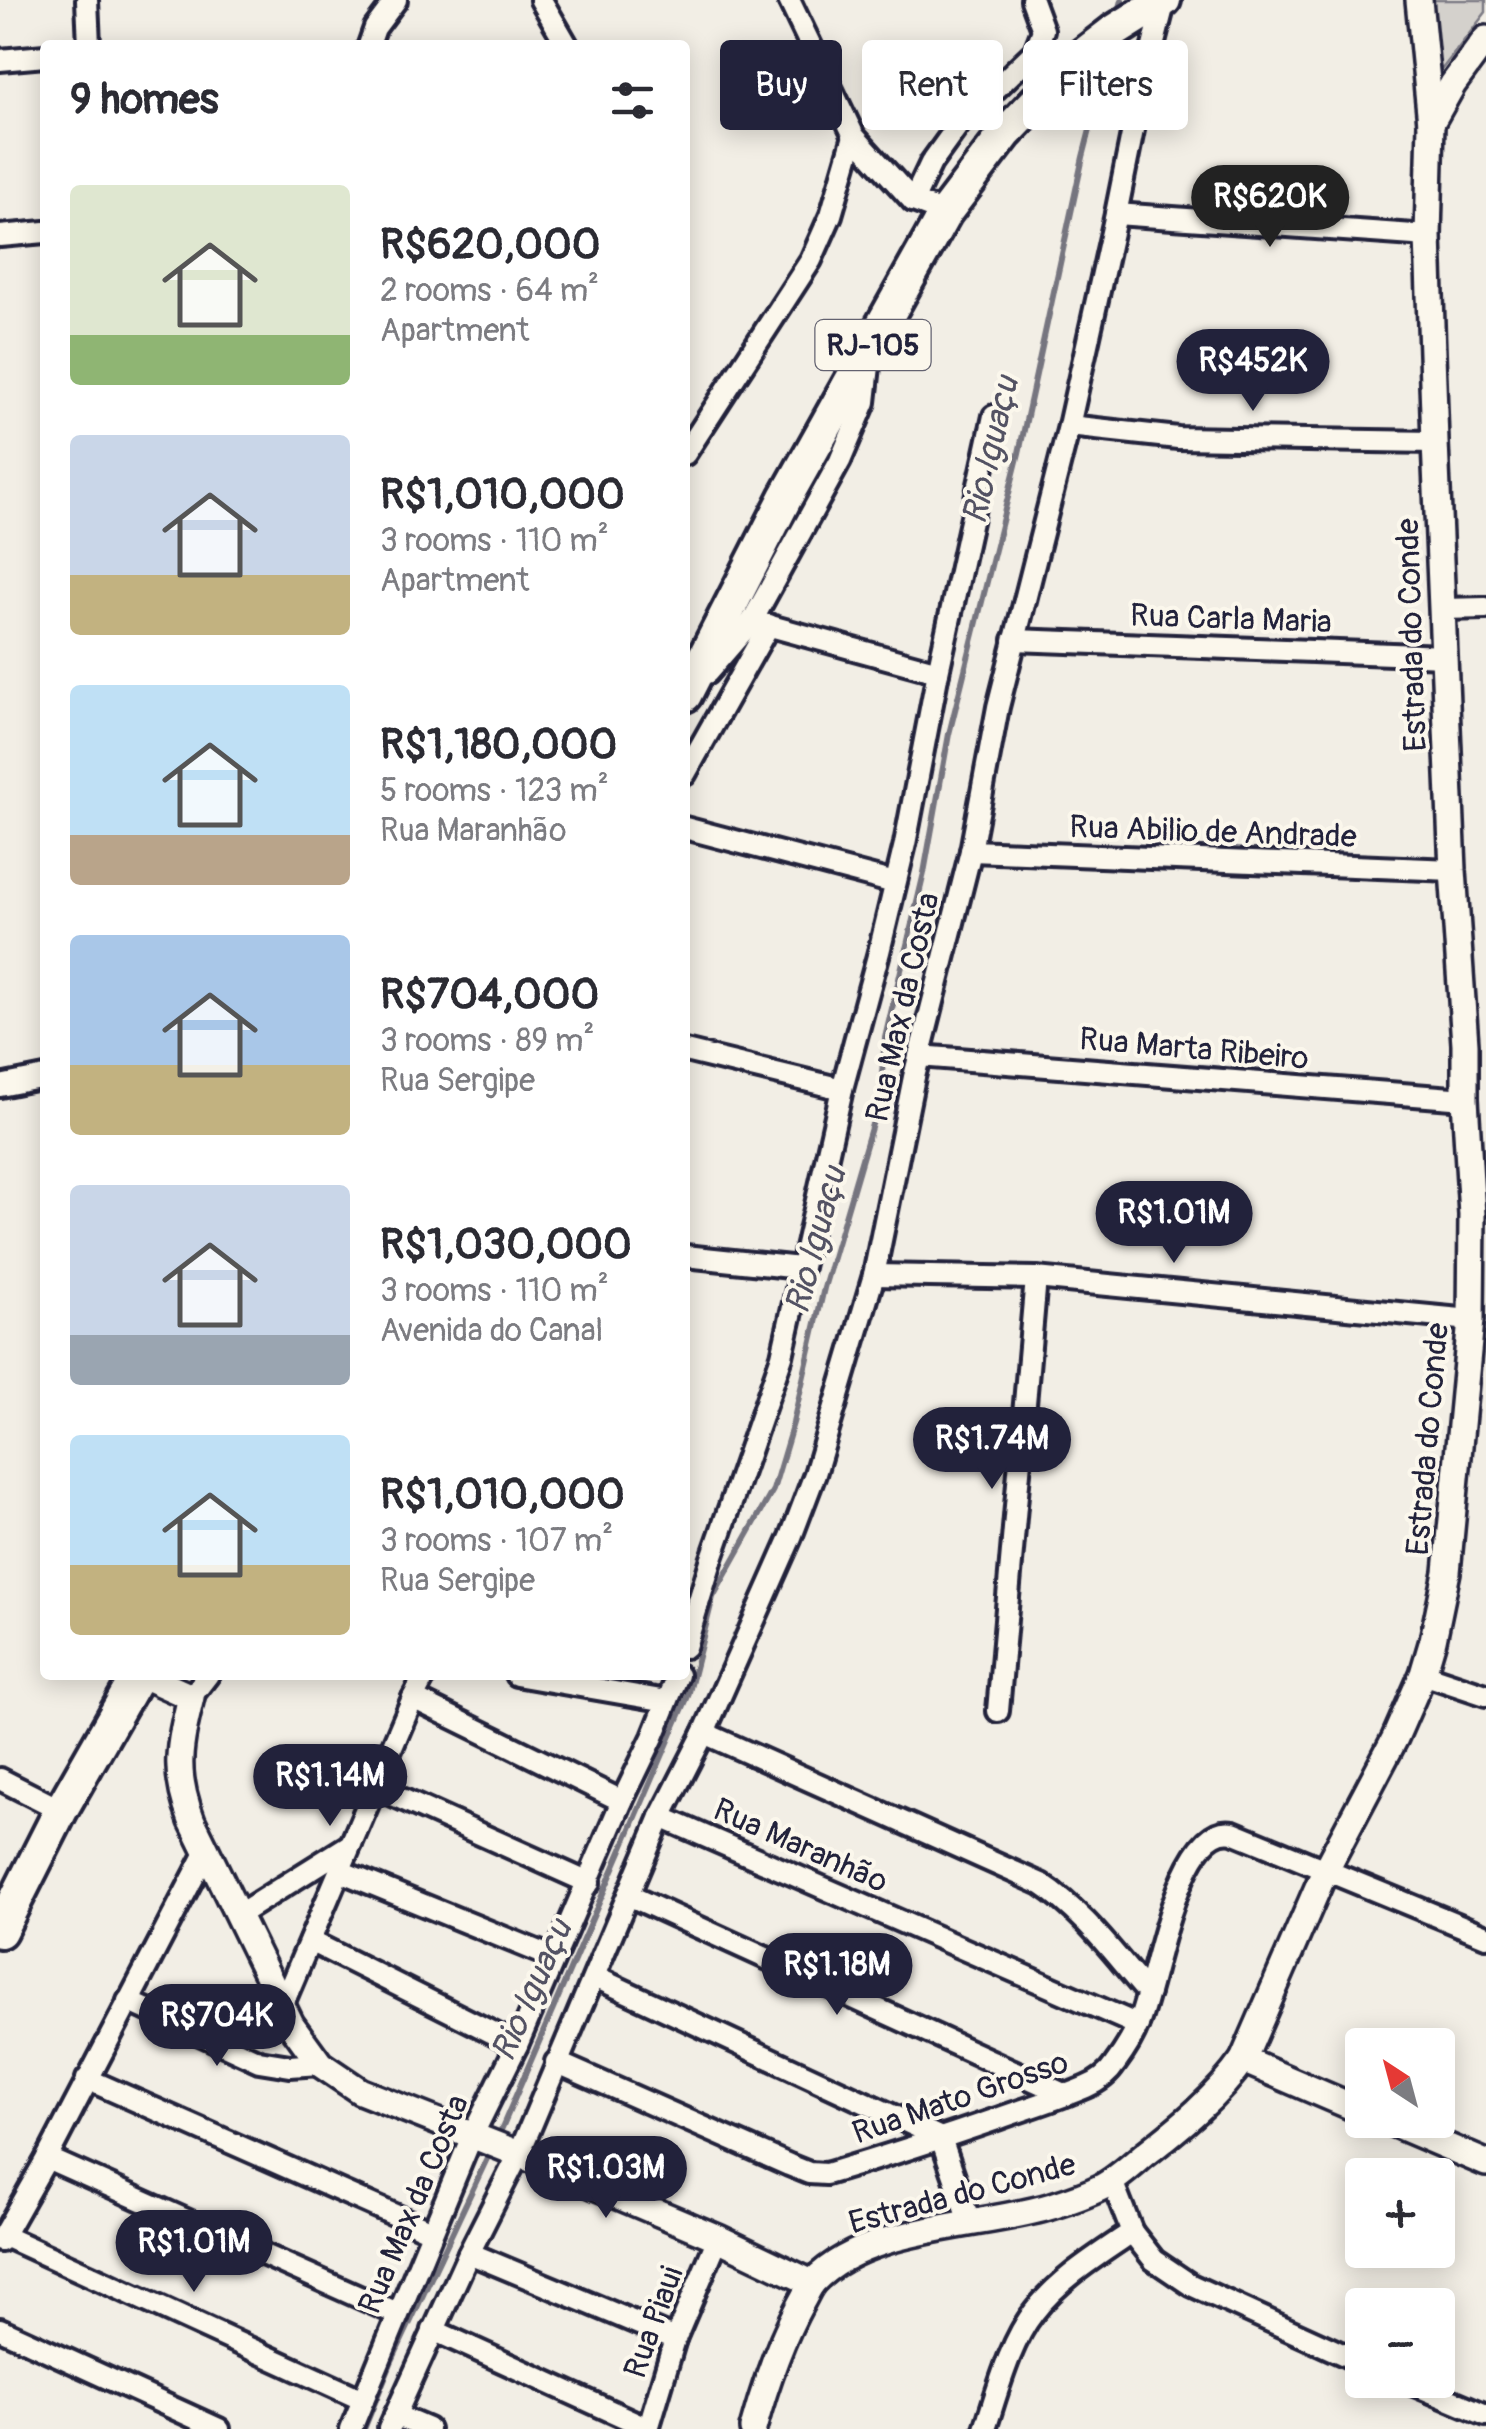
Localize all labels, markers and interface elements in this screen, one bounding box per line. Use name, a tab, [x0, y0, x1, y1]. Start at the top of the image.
chip: Buy	[720, 40, 842, 130]
chip: Rent	[862, 40, 1003, 130]
chip: Filters	[1023, 40, 1188, 130]
icon: filters	[605, 73, 660, 128]
text: 9 homes	[70, 74, 219, 126]
pin: R$620K	[1189, 165, 1351, 250]
text: R$620K	[1213, 177, 1327, 217]
text: R$620,000	[380, 219, 600, 271]
icon: home	[150, 225, 270, 345]
text: 2 rooms · 64 m²	[380, 271, 599, 311]
text: Apartment	[380, 311, 529, 351]
road number: RJ-105	[816, 320, 930, 370]
pin: R$452K	[1172, 329, 1334, 414]
text: R$452K	[1199, 341, 1307, 381]
water label: Rio Iguaçu	[953, 370, 1030, 528]
text: R$1,010,000	[380, 469, 625, 521]
icon: home	[150, 475, 270, 595]
street label: Estrada do Conde	[1388, 517, 1436, 752]
text: 3 rooms · 110 m²	[380, 521, 609, 561]
text: Apartment	[380, 561, 529, 601]
street label: Rua Carla Maria	[1129, 595, 1333, 643]
text: R$1,180,000	[380, 719, 617, 771]
icon: home	[150, 725, 270, 845]
text: 5 rooms · 123 m²	[380, 771, 609, 811]
street label: Rua Abilio de Andrade	[1069, 807, 1358, 857]
text: Rua Maranhão	[380, 811, 567, 851]
street label: Rua Max da Costa	[857, 889, 949, 1126]
text: R$704,000	[380, 969, 599, 1021]
icon: home	[150, 975, 270, 1095]
street label: Rua Marta Ribeiro	[1078, 1019, 1310, 1079]
text: 3 rooms · 89 m²	[380, 1021, 594, 1061]
text: Rua Sergipe	[380, 1061, 535, 1101]
water label: Rio Iguaçu	[775, 1160, 857, 1318]
pin: R$1.01M	[1082, 1181, 1266, 1266]
text: R$1.01M	[1118, 1193, 1230, 1233]
text: R$1,030,000	[380, 1219, 632, 1271]
icon: home	[150, 1225, 270, 1345]
text: 3 rooms · 110 m²	[380, 1271, 609, 1311]
text: Avenida do Canal	[380, 1311, 603, 1351]
street label: Estrada do Conde	[1398, 1321, 1458, 1557]
pin: R$1.74M	[900, 1407, 1084, 1492]
text: R$1.74M	[935, 1419, 1049, 1459]
text: R$1,010,000	[380, 1469, 625, 1521]
icon: home	[150, 1475, 270, 1595]
text: 3 rooms · 107 m²	[380, 1521, 613, 1561]
text: Rua Sergipe	[380, 1561, 535, 1601]
pin: R$1.14M	[238, 1744, 422, 1829]
text: R$1.14M	[275, 1756, 385, 1796]
street label: Rua Maranhão	[707, 1790, 894, 1902]
water label: Rio Iguaçu	[481, 1911, 583, 2068]
pin: R$1.18M	[745, 1933, 929, 2018]
text: R$1.18M	[783, 1945, 891, 1985]
pin: R$704K	[136, 1984, 298, 2069]
text: R$704K	[161, 1996, 273, 2036]
north arrow	[1345, 2028, 1455, 2138]
map controls	[1345, 2028, 1455, 2398]
street label: Rua Mato Grosso	[847, 2042, 1073, 2154]
street label: Rua Max da Costa	[350, 2089, 478, 2320]
pin: R$1.03M	[514, 2136, 698, 2221]
street label: Estrada do Conde	[844, 2144, 1080, 2243]
text: R$1.03M	[547, 2148, 665, 2188]
button: +	[1345, 2158, 1455, 2268]
pin: R$1.01M	[102, 2210, 286, 2295]
text: R$1.01M	[138, 2222, 250, 2262]
street label: Rua Piaui	[615, 2261, 693, 2384]
button: −	[1345, 2288, 1455, 2398]

